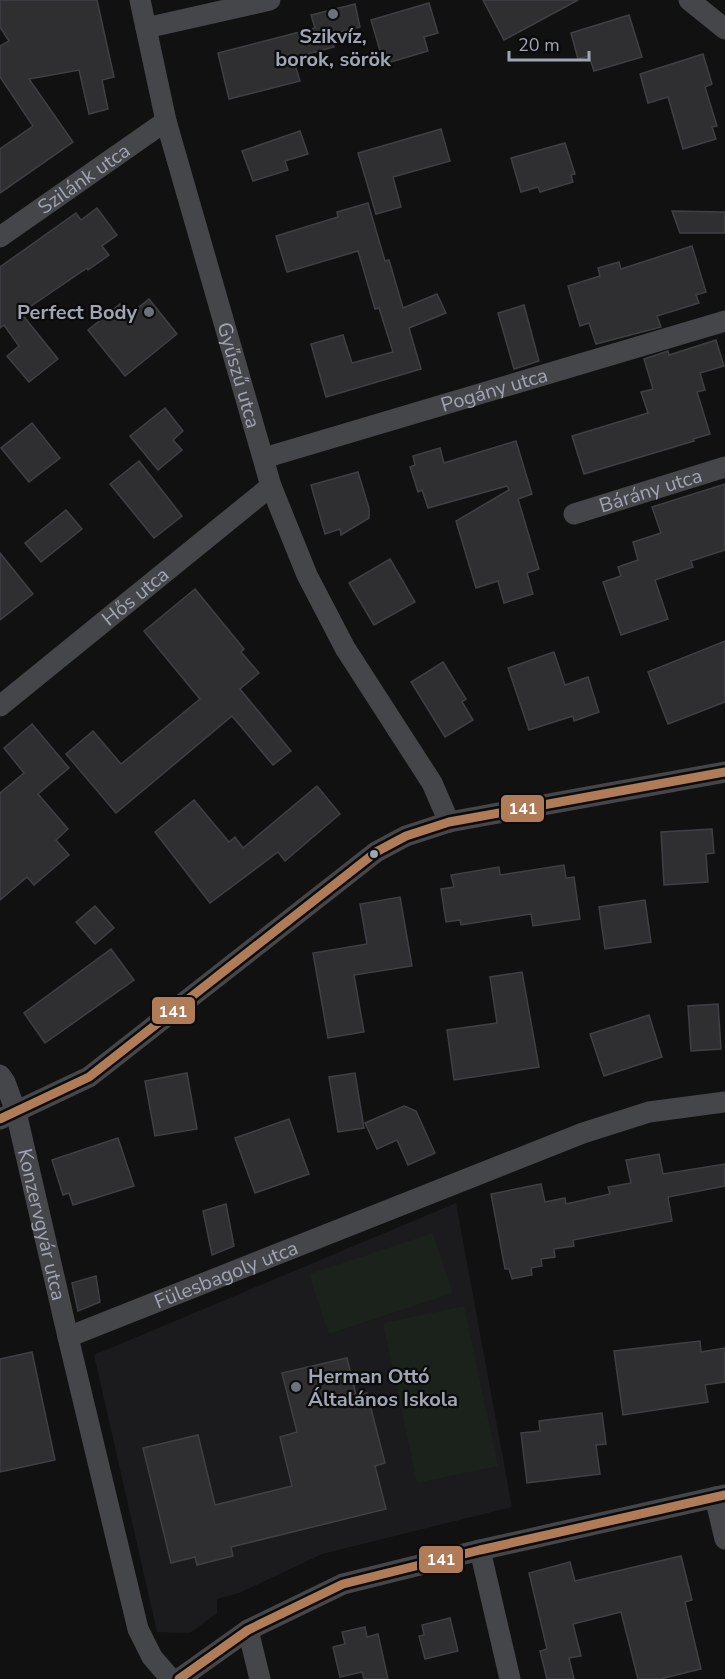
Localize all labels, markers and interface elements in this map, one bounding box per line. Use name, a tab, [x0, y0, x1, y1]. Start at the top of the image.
marker: Szikvíz, borok, sörök	[326, 7, 340, 21]
place label: Szikvíz, borok, sörök	[275, 23, 392, 73]
scale bar	[509, 24, 588, 62]
text: 20 m	[518, 33, 560, 57]
street label: Szilánk utca	[32, 137, 136, 221]
place label: Perfect Body	[17, 299, 137, 326]
marker: Perfect Body	[142, 305, 156, 319]
street label: Gyűszű utca	[211, 319, 267, 431]
street label: Pogány utca	[437, 361, 551, 419]
street label: Bárány utca	[596, 462, 705, 519]
street label: Hős utca	[96, 561, 175, 632]
line badge: 141	[500, 794, 545, 823]
text: 141	[509, 798, 537, 820]
unlabelled marker	[368, 848, 380, 860]
line badge: 141	[151, 996, 196, 1025]
text: 141	[159, 1001, 187, 1023]
street label: Konzervgyár utca	[11, 1146, 72, 1303]
street label: Fülesbagoly utca	[150, 1234, 302, 1315]
place label: Herman Ottó Általános Iskola	[308, 1363, 458, 1413]
marker: Herman Ottó Általános Iskola	[289, 1380, 303, 1394]
line badge: 141	[418, 1545, 464, 1574]
text: 141	[427, 1549, 455, 1571]

